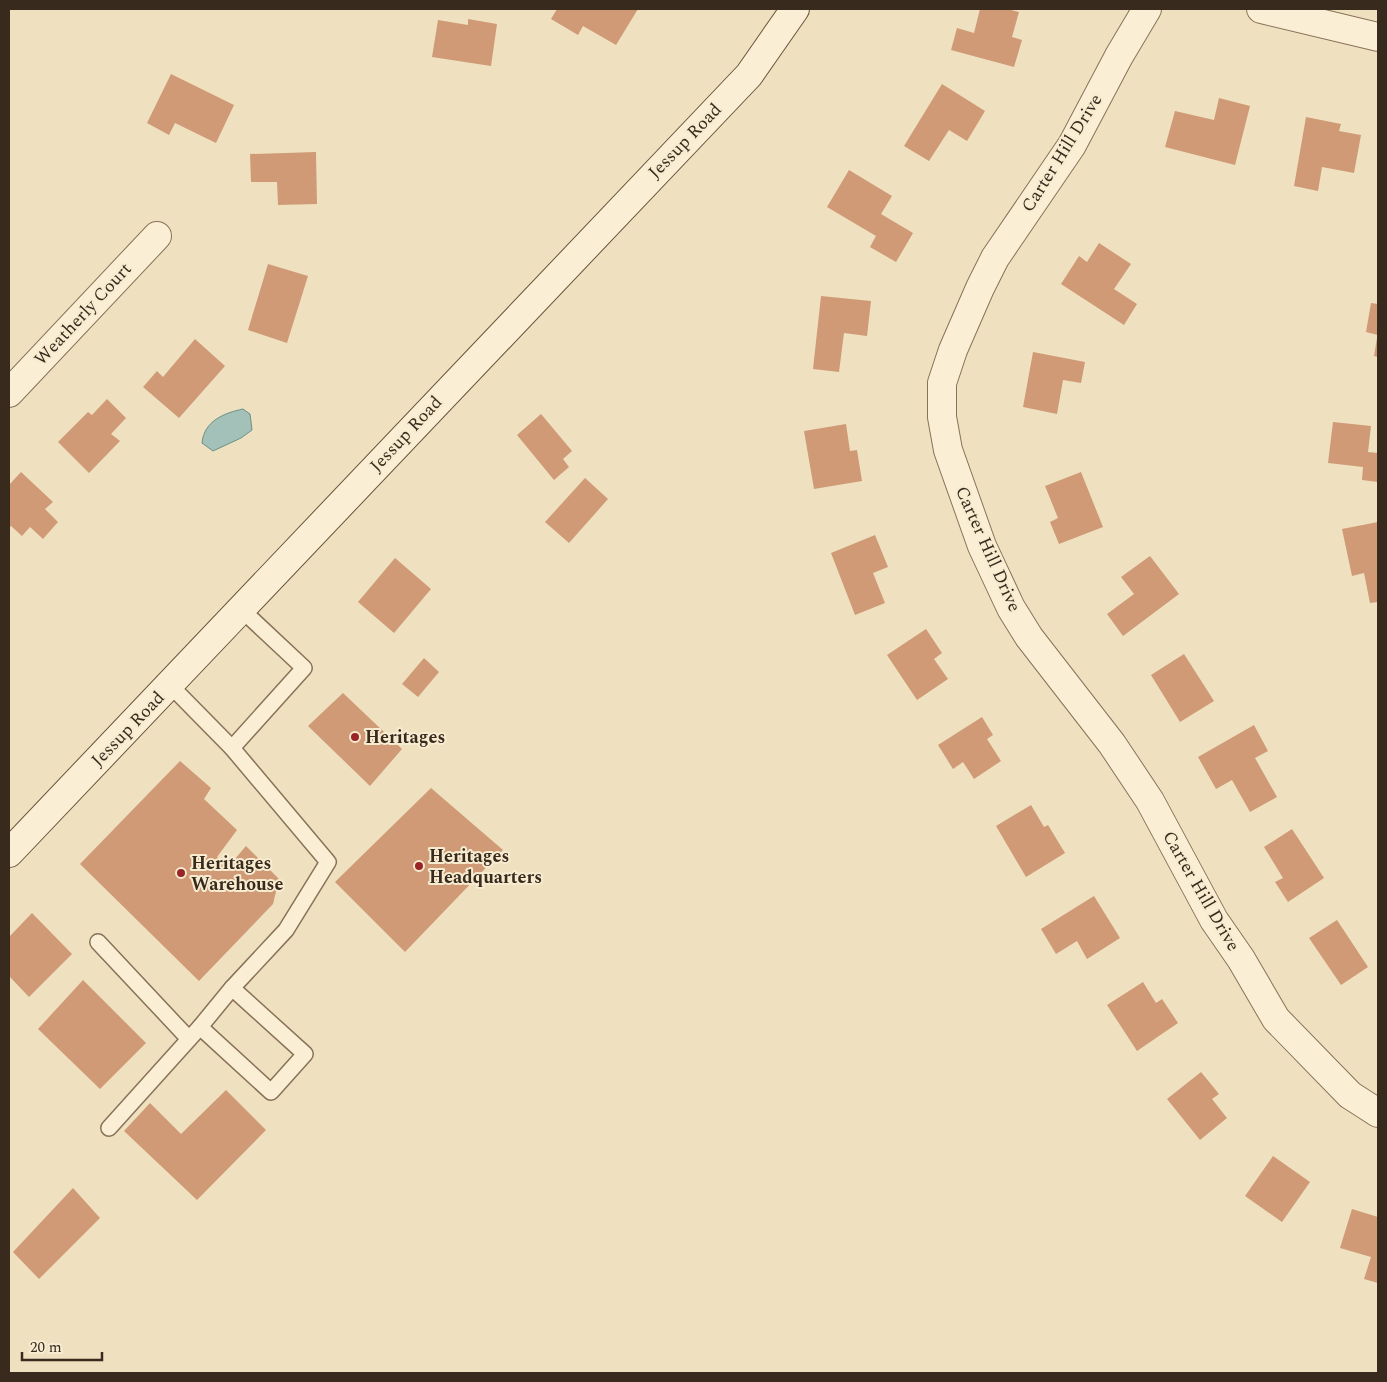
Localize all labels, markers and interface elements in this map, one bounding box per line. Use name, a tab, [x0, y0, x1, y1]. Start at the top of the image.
street label: Carter Hill Drive	[1015, 89, 1109, 217]
street label: Jessup Road	[642, 97, 728, 185]
street label: Weatherly Court	[28, 256, 138, 372]
street label: Jessup Road	[363, 390, 449, 478]
street label: Carter Hill Drive	[948, 482, 1028, 616]
street label: Jessup Road	[85, 685, 171, 773]
place label: Heritages	[365, 724, 445, 751]
marker: Heritages	[349, 731, 361, 743]
street label: Carter Hill Drive	[1156, 826, 1246, 956]
place label: Heritages Headquarters	[429, 843, 542, 891]
place label: Heritages Warehouse	[191, 850, 283, 898]
marker: Heritages Headquarters	[413, 860, 425, 872]
marker: Heritages Warehouse	[175, 867, 187, 879]
scale bar	[22, 1330, 102, 1362]
text: 20 m	[30, 1336, 62, 1359]

